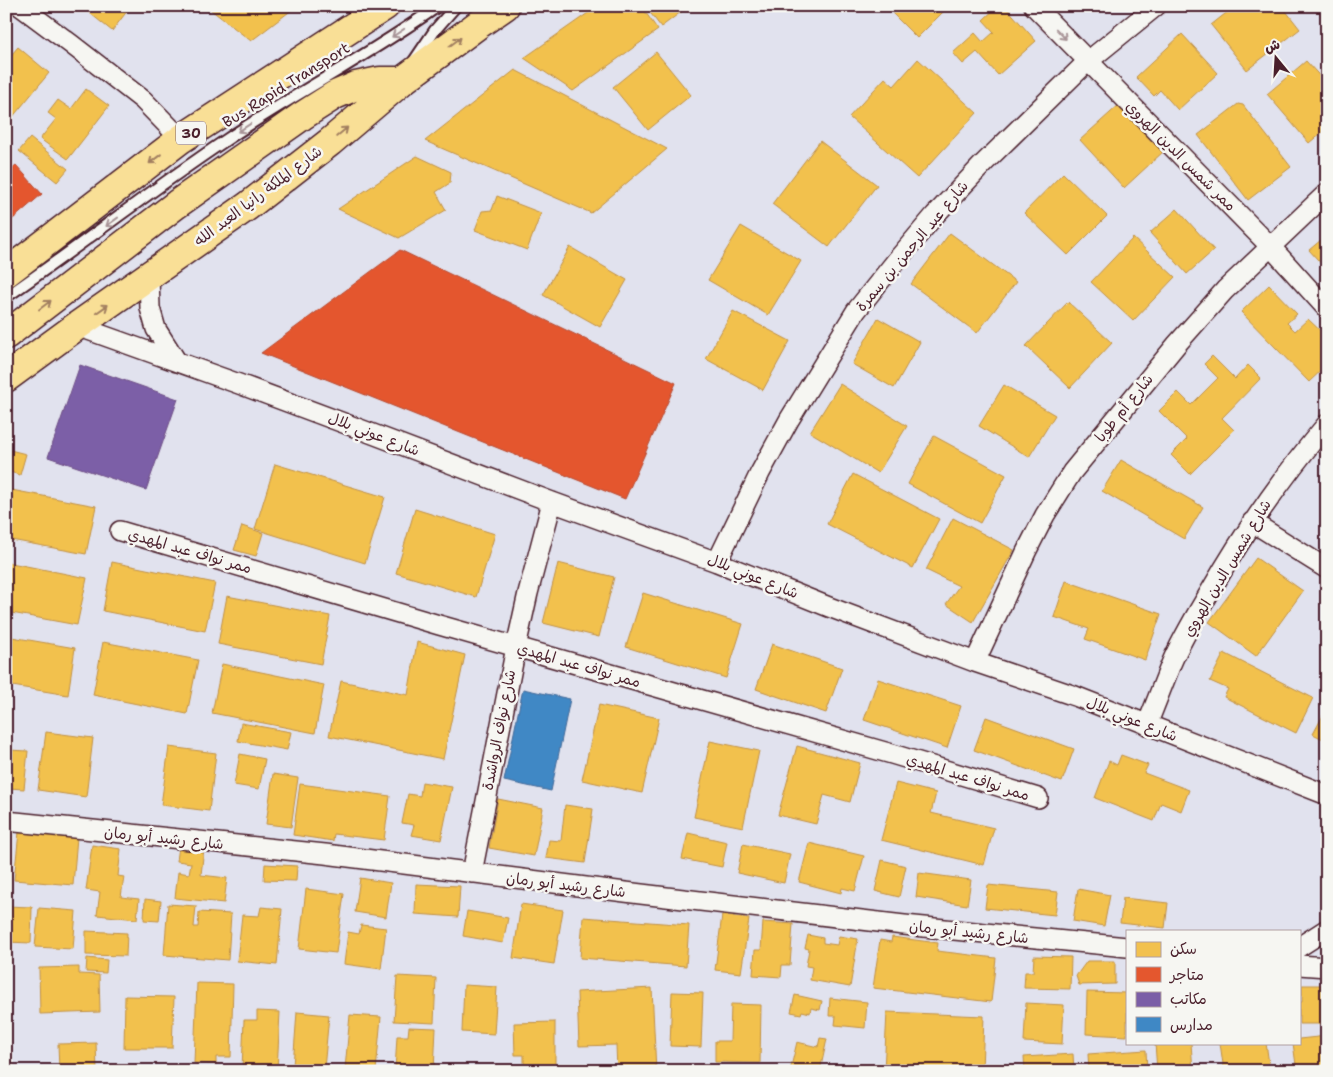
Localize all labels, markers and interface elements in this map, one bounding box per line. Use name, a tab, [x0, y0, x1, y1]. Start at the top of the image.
one-way arrow	[1055, 28, 1067, 40]
one-way arrow	[391, 29, 405, 39]
north arrow	[1250, 32, 1300, 82]
text: ش	[1262, 35, 1282, 57]
one-way arrow	[448, 37, 462, 47]
street label: Bus Rapid Transport	[219, 38, 353, 132]
street label: ممر شمس الدين الهروي	[1121, 96, 1241, 216]
road number: 30	[176, 122, 206, 144]
one-way arrow	[238, 123, 252, 133]
one-way arrow	[335, 127, 348, 138]
street label: شارع الملكة رانيا العبد الله	[190, 141, 326, 251]
one-way arrow	[148, 154, 162, 164]
street label: شارع عبد الرحمن بن سمرة	[851, 176, 973, 316]
one-way arrow	[106, 216, 119, 227]
one-way arrow	[38, 300, 52, 310]
one-way arrow	[95, 304, 109, 314]
street label: شارع أم طوبا	[1090, 370, 1158, 447]
street label: شارع عوني بلال	[324, 407, 422, 463]
street label: شارع شمس الدين الهروي	[1178, 496, 1277, 641]
street label: ممر نواف عبد المهدي	[126, 524, 254, 579]
street label: شارع عوني بلال	[704, 549, 801, 606]
street label: ممر نواف عبد المهدي	[515, 638, 643, 693]
street label: شارع نواف الرواشدة	[478, 668, 520, 792]
street label: شارع عوني بلال	[1083, 692, 1180, 749]
street label: ممر نواف عبد المهدي	[904, 749, 1032, 806]
street label: شارع رشيد أبو رمان	[103, 822, 225, 854]
street label: شارع رشيد أبو رمان	[505, 868, 627, 902]
street label: شارع رشيد أبو رمان	[908, 916, 1030, 948]
legend	[1126, 930, 1300, 1044]
text: سكن	[1170, 939, 1197, 959]
text: متاجر	[1168, 965, 1204, 985]
text: مكاتب	[1170, 989, 1207, 1009]
text: مدارس	[1170, 1015, 1213, 1035]

